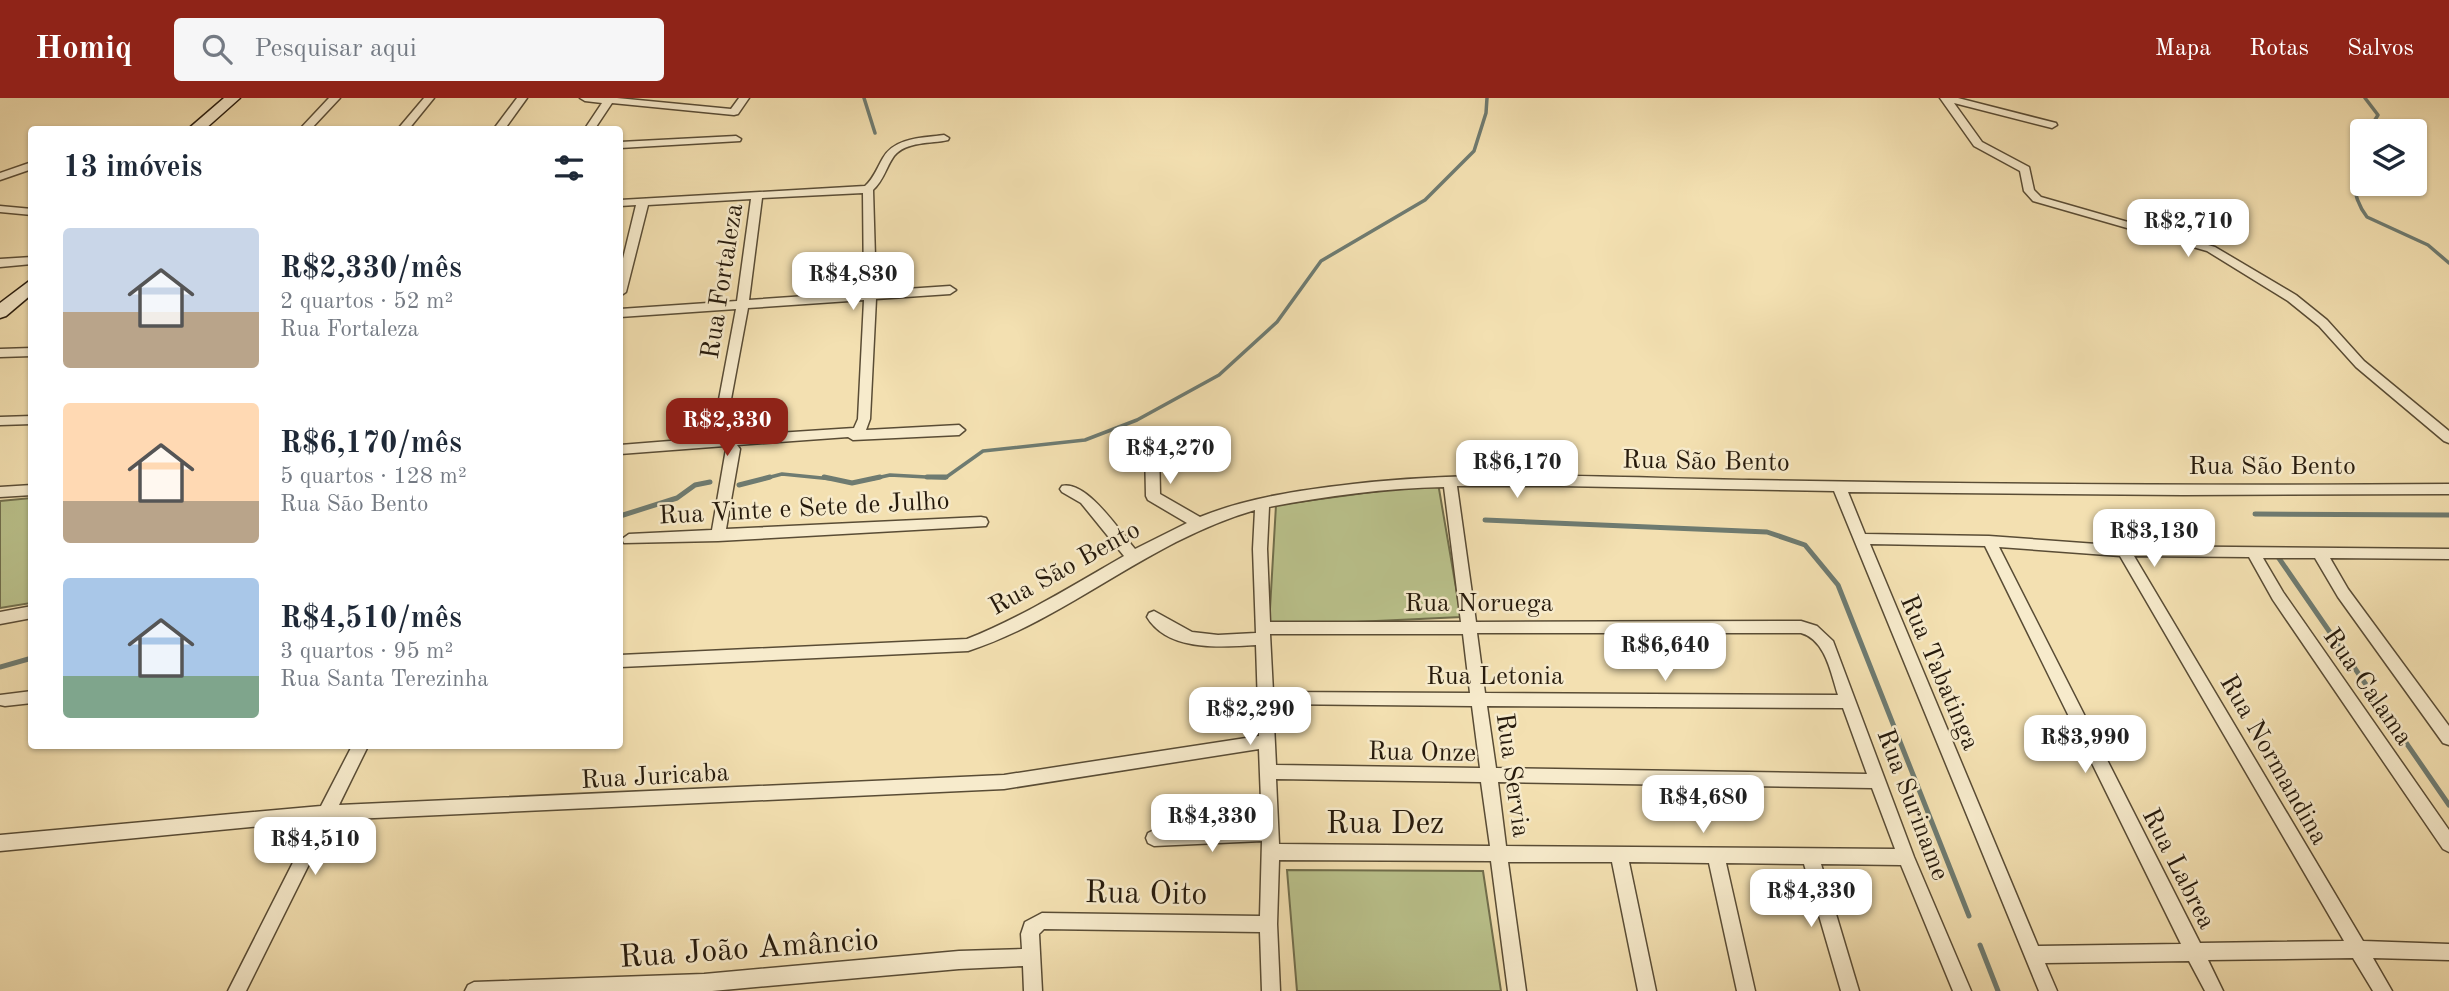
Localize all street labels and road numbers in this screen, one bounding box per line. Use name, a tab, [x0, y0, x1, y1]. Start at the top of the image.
street label: Rua Fortaleza	[698, 202, 748, 361]
street label: Rua São Bento	[1622, 448, 1790, 476]
street label: Rua São Bento	[2188, 454, 2356, 480]
street label: Rua Vinte e Sete de Julho	[658, 488, 950, 530]
street label: Rua São Bento	[985, 517, 1145, 621]
street label: Rua Noruega	[1405, 591, 1554, 617]
street label: Rua Tabatinga	[1895, 591, 1984, 754]
street label: Rua Calama	[2318, 624, 2417, 751]
street label: Rua Letonia	[1426, 664, 1564, 690]
street label: Rua Normandina	[2214, 671, 2332, 849]
street label: Rua Servia	[1490, 712, 1534, 839]
street label: Rua Suriname	[1871, 725, 1953, 884]
street label: Rua Onze	[1368, 739, 1476, 767]
street label: Rua Juricaba	[580, 760, 730, 794]
street label: Rua Labrea	[2137, 804, 2220, 934]
street label: Rua Dez	[1326, 809, 1444, 841]
street label: Rua Oito	[1084, 878, 1208, 912]
street label: Rua João Amâncio	[618, 925, 880, 975]

